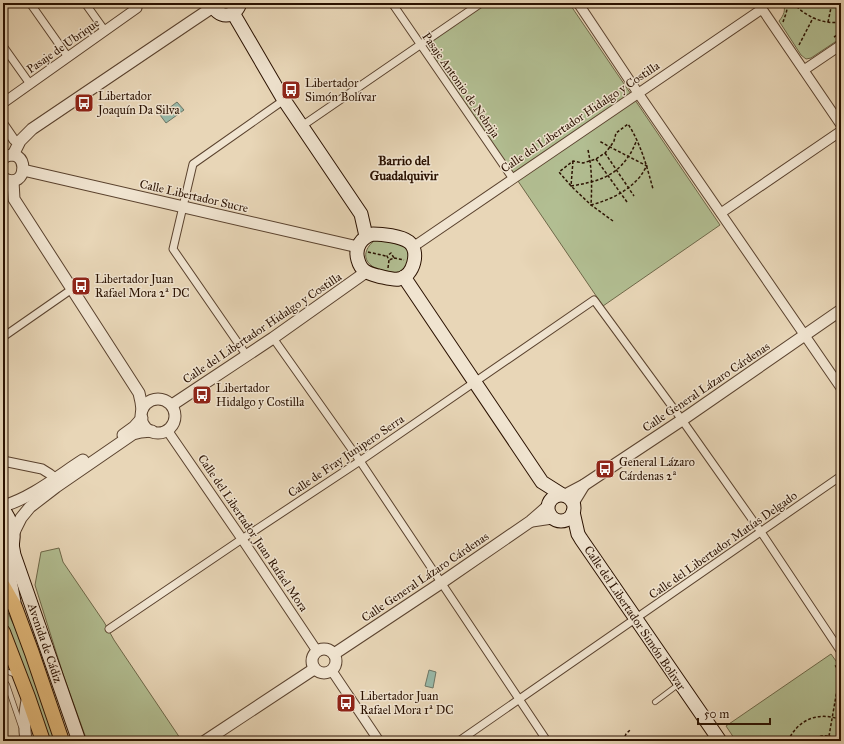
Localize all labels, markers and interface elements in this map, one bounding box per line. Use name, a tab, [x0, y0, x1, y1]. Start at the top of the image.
street label: Pasaje de Ubrique	[24, 16, 103, 77]
street label: Pasaje Antonio de Nebrija	[419, 30, 503, 141]
street label: Calle del Libertador Hidalgo y Costilla	[498, 58, 663, 176]
place label: Libertador Simón Bolívar	[305, 76, 377, 104]
bus stop icon: Libertador Simón Bolívar	[280, 79, 302, 101]
place label: Libertador Joaquín Da Silva	[96, 89, 180, 118]
bus stop icon: Libertador Joaquín Da Silva	[73, 92, 95, 114]
district label: Barrio del Guadalquivir	[370, 153, 439, 184]
street label: Calle Libertador Sucre	[138, 177, 250, 215]
street label: Calle del Libertador Hidalgo y Costilla	[180, 269, 345, 387]
place label: Libertador Juan Rafael Mora 2ª DC	[95, 272, 190, 300]
bus stop icon: Libertador Juan Rafael Mora 2ª DC	[70, 275, 92, 297]
street label: Calle General Lázaro Cárdenas	[640, 339, 772, 435]
place label: Libertador Hidalgo y Costilla	[216, 381, 305, 410]
bus stop icon: Libertador Hidalgo y Costilla	[191, 384, 213, 406]
street label: Calle de Fray Junipero Serra	[285, 411, 408, 501]
street label: Calle del Libertador Juan Rafael Mora	[194, 452, 311, 616]
place label: General Lázaro Cárdenas 2ª	[619, 455, 695, 483]
bus stop icon: General Lázaro Cárdenas 2ª	[594, 458, 616, 480]
street label: Calle del Libertador Matías Delgado	[646, 488, 800, 603]
street label: Calle General Lázaro Cárdenas	[359, 529, 491, 625]
street label: Calle del Libertador Simón Bolivar	[581, 543, 689, 693]
street label: Avenida de Cádiz	[24, 600, 65, 685]
place label: Libertador Juan Rafael Mora 1ª DC	[360, 689, 453, 717]
bus stop icon: Libertador Juan Rafael Mora 1ª DC	[335, 692, 357, 714]
scale bar	[698, 700, 770, 726]
text: 50 m	[704, 707, 729, 721]

